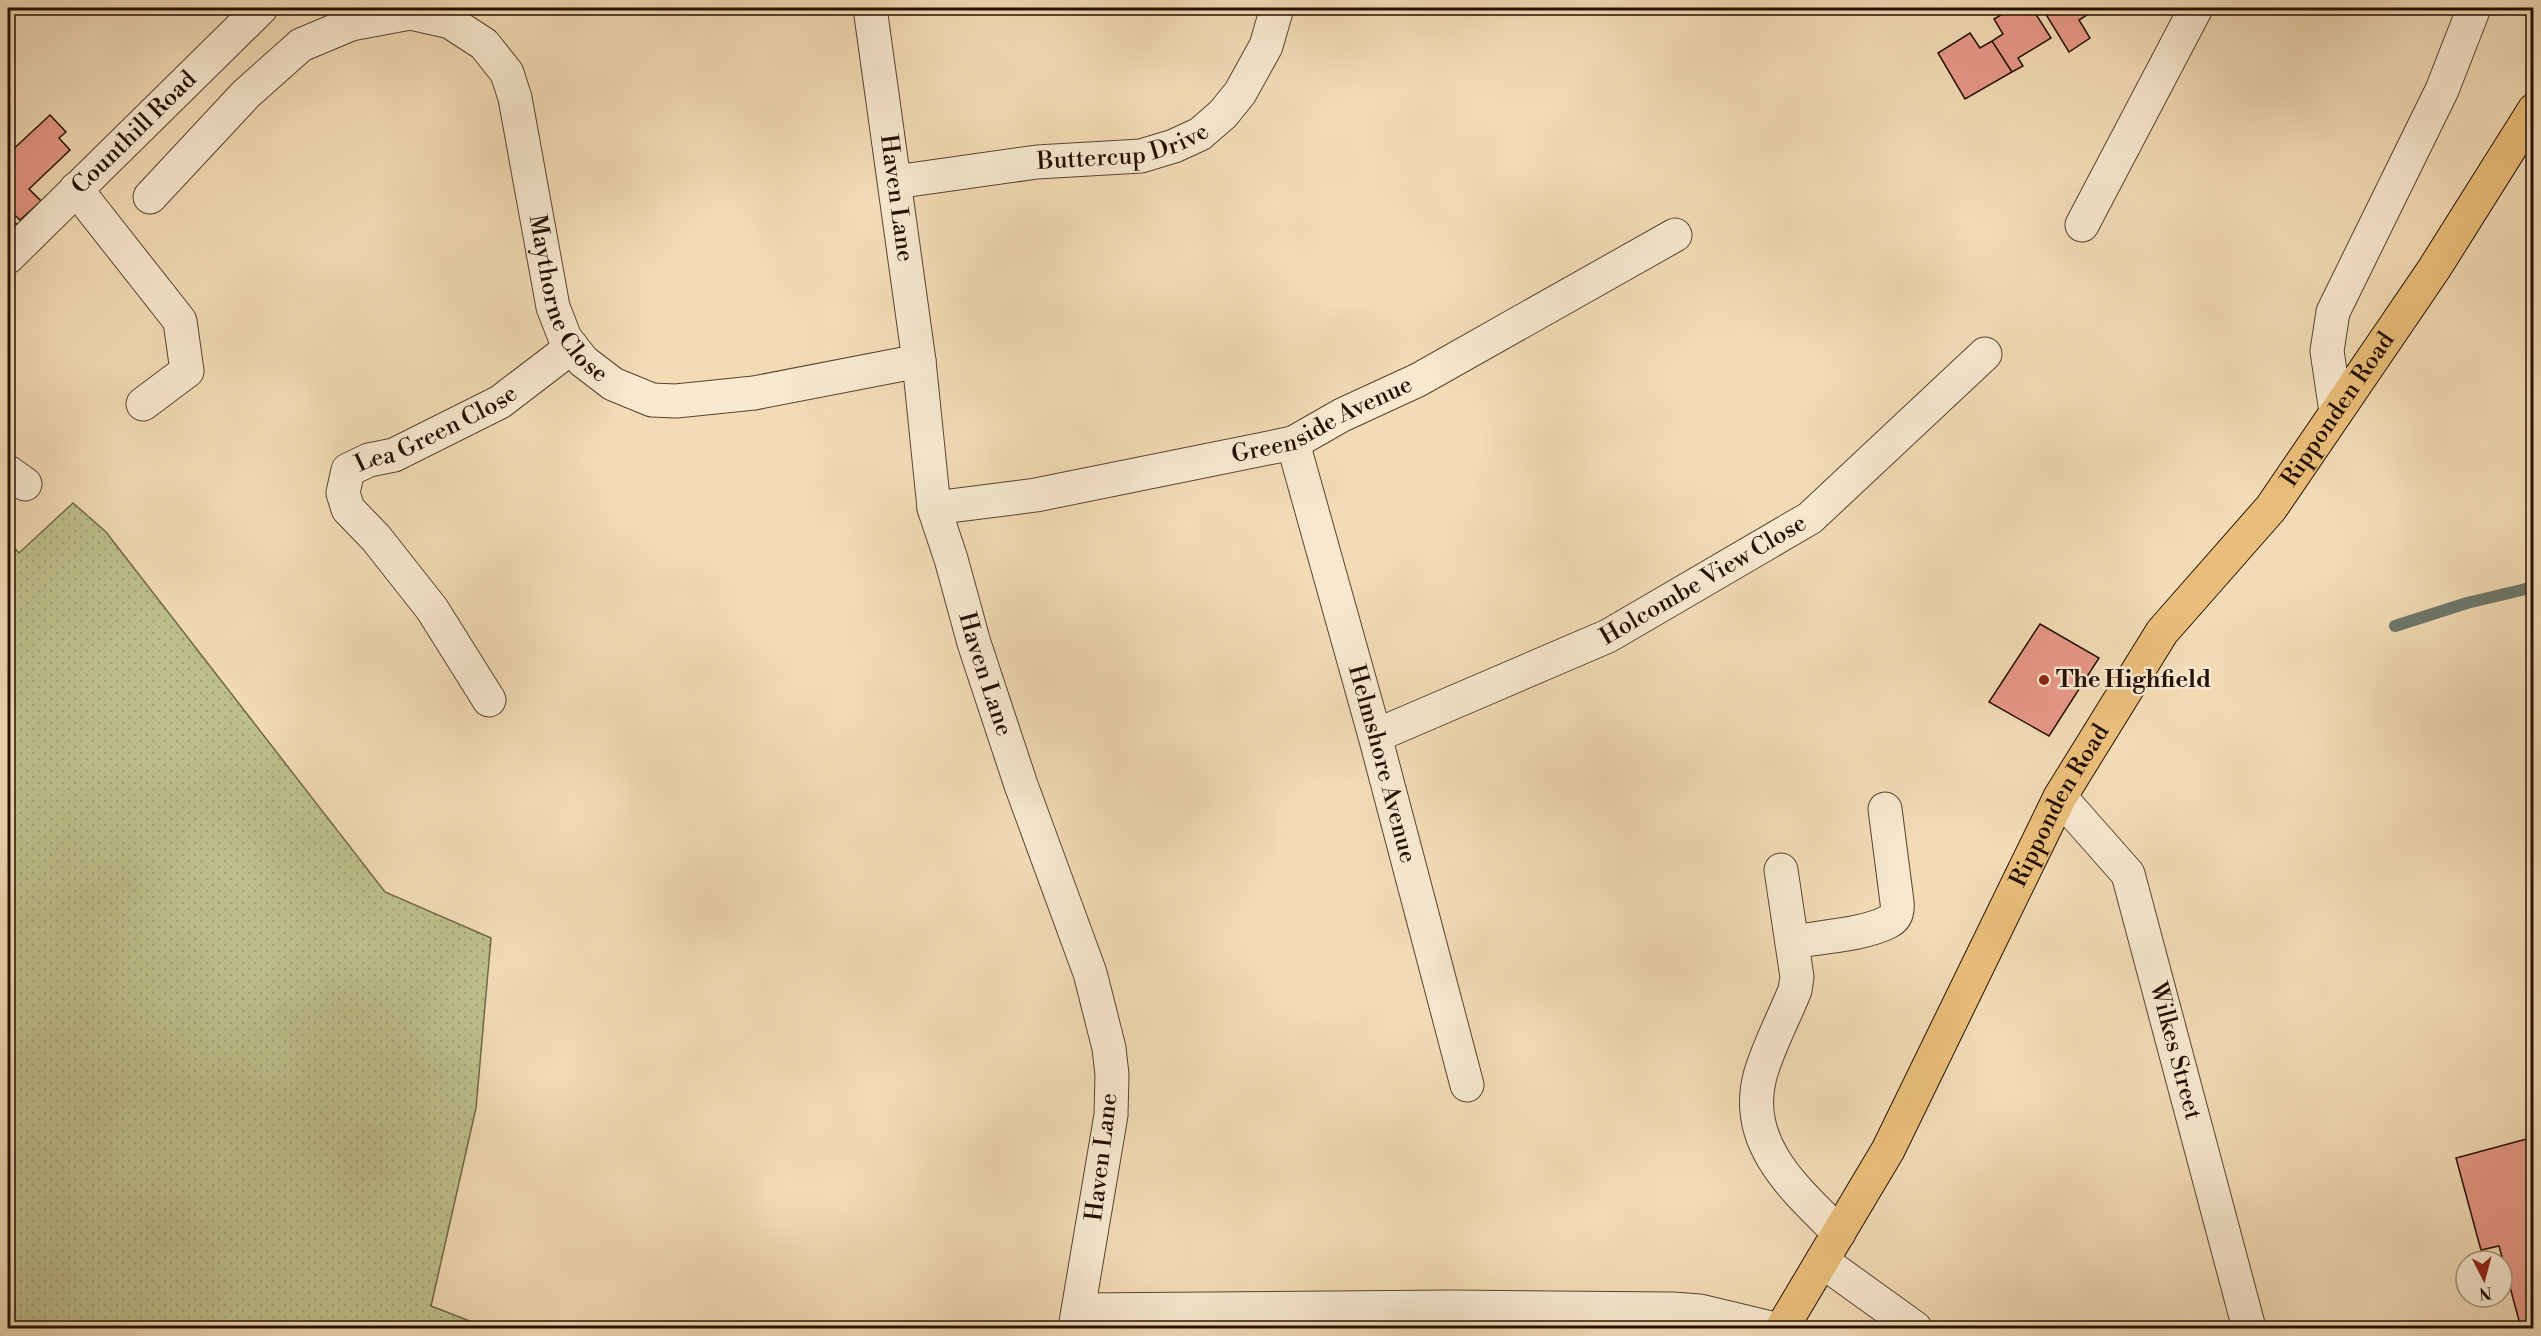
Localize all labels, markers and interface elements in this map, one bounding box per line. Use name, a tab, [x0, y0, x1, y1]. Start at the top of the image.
street label: Counthill Road	[65, 64, 203, 201]
street label: Buttercup Drive	[1035, 117, 1216, 177]
street label: Haven Lane	[873, 132, 920, 264]
street label: Maythorne Close	[522, 212, 614, 390]
street label: Ripponden Road	[2275, 326, 2402, 493]
street label: Greenside Avenue	[1229, 370, 1417, 470]
street label: Lea Green Close	[350, 379, 524, 479]
street label: Holcombe View Close	[1595, 508, 1812, 652]
street label: Haven Lane	[951, 609, 1019, 740]
street label: Helmshore Avenue	[1341, 661, 1423, 866]
place label: The Highfield	[2056, 665, 2211, 695]
marker: The Highfield	[2037, 673, 2051, 687]
street label: Ripponden Road	[2003, 719, 2116, 892]
street label: Wilkes Street	[2142, 978, 2208, 1124]
street label: Haven Lane	[1079, 1091, 1125, 1223]
north arrow	[2454, 1249, 2514, 1309]
text: N	[2478, 1282, 2493, 1304]

